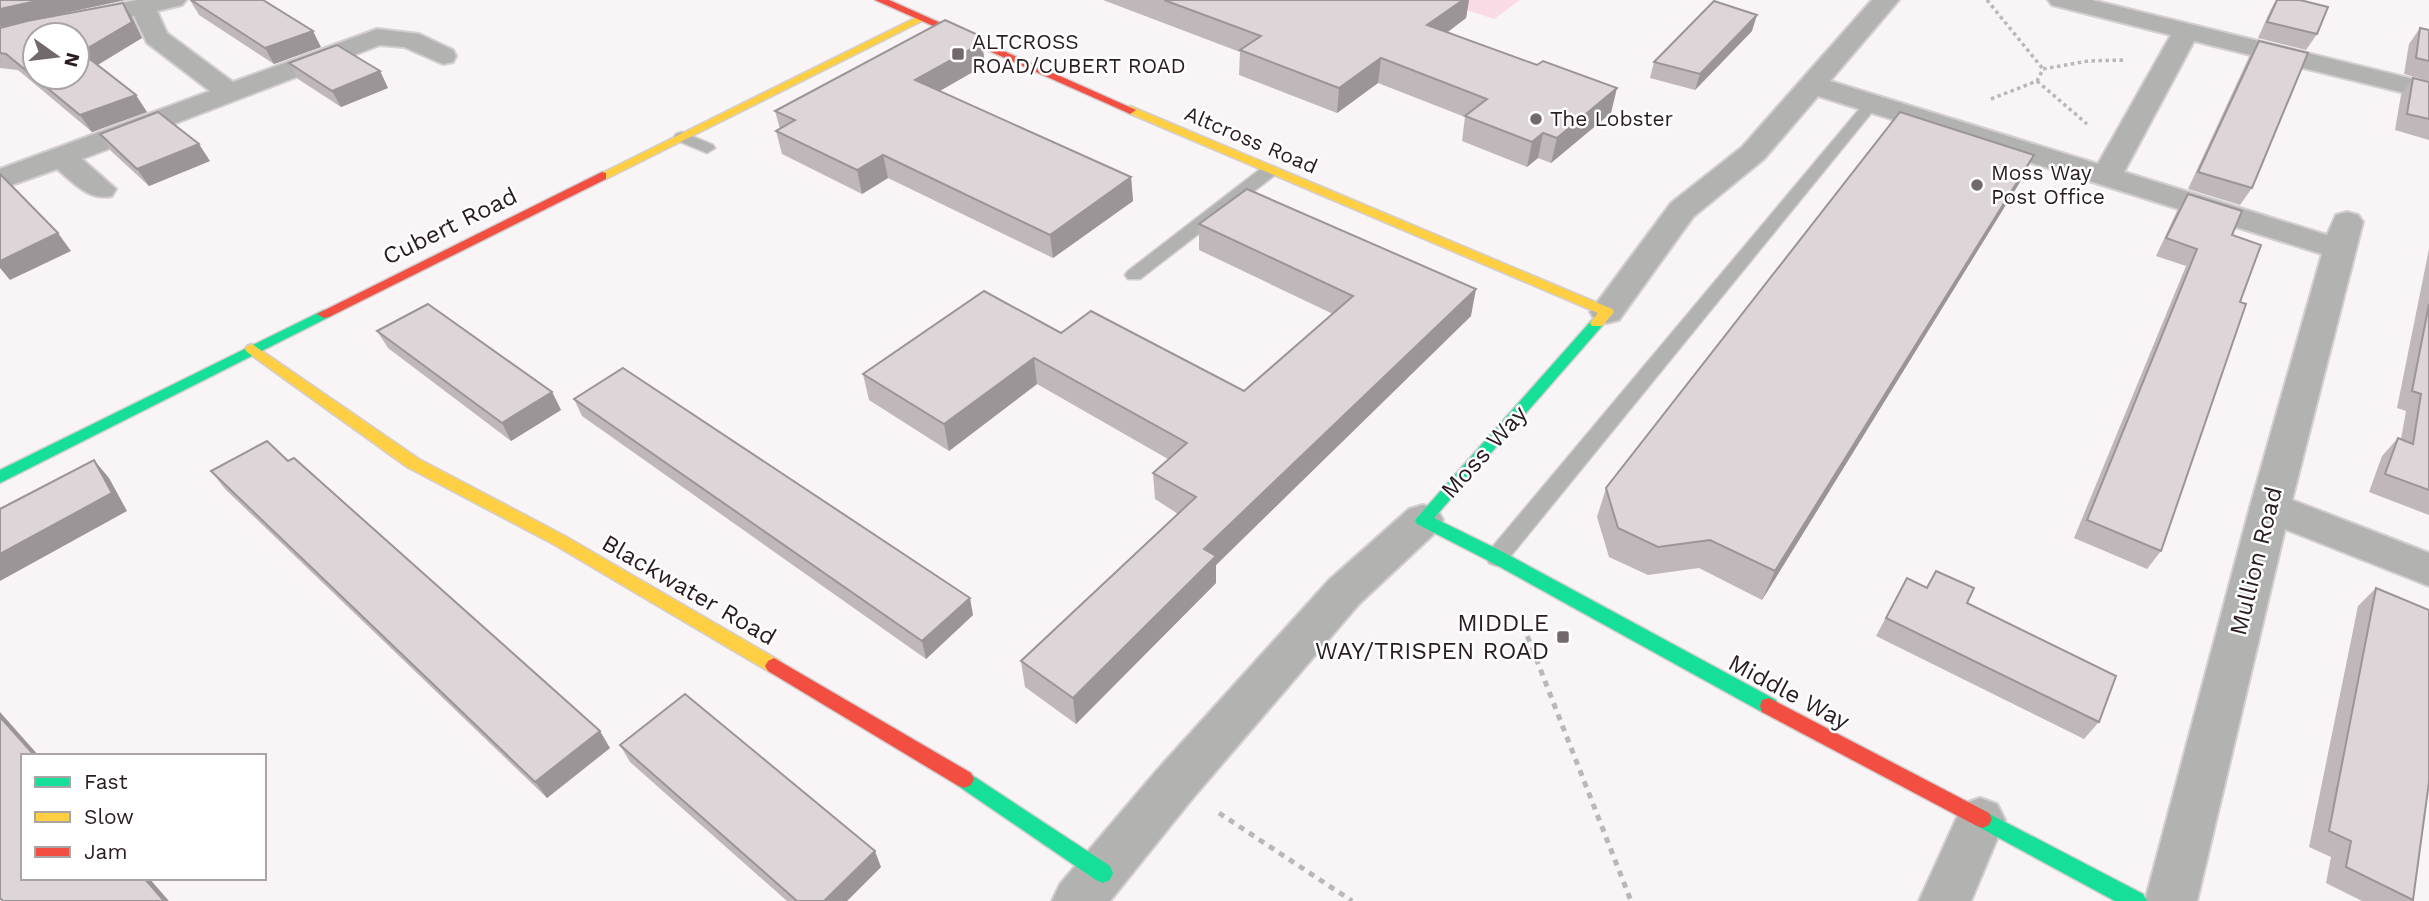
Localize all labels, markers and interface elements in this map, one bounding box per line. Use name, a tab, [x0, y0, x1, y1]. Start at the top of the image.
north arrow	[21, 21, 91, 91]
place label: ALTCROSS ROAD/CUBERT ROAD	[972, 29, 1186, 78]
marker: ALTCROSS ROAD/CUBERT ROAD	[950, 46, 966, 62]
text: N	[59, 50, 85, 70]
street label: Altcross Road	[1181, 100, 1321, 179]
place label: The Lobster	[1550, 106, 1674, 131]
marker: The Lobster	[1528, 111, 1544, 127]
place label: Moss Way Post Office	[1991, 160, 2105, 209]
marker: Moss Way Post Office	[1969, 177, 1985, 193]
street label: Cubert Road	[378, 181, 522, 271]
street label: Moss Way	[1435, 399, 1533, 504]
street label: Mullion Road	[2224, 484, 2288, 638]
street label: Blackwater Road	[597, 529, 781, 651]
place label: MIDDLE WAY/TRISPEN ROAD	[1315, 609, 1549, 665]
marker: MIDDLE WAY/TRISPEN ROAD	[1555, 629, 1571, 645]
street label: Middle Way	[1724, 648, 1855, 736]
legend	[21, 754, 266, 880]
text: Fast	[84, 769, 128, 794]
text: Slow	[84, 804, 134, 829]
text: Jam	[84, 839, 127, 864]

